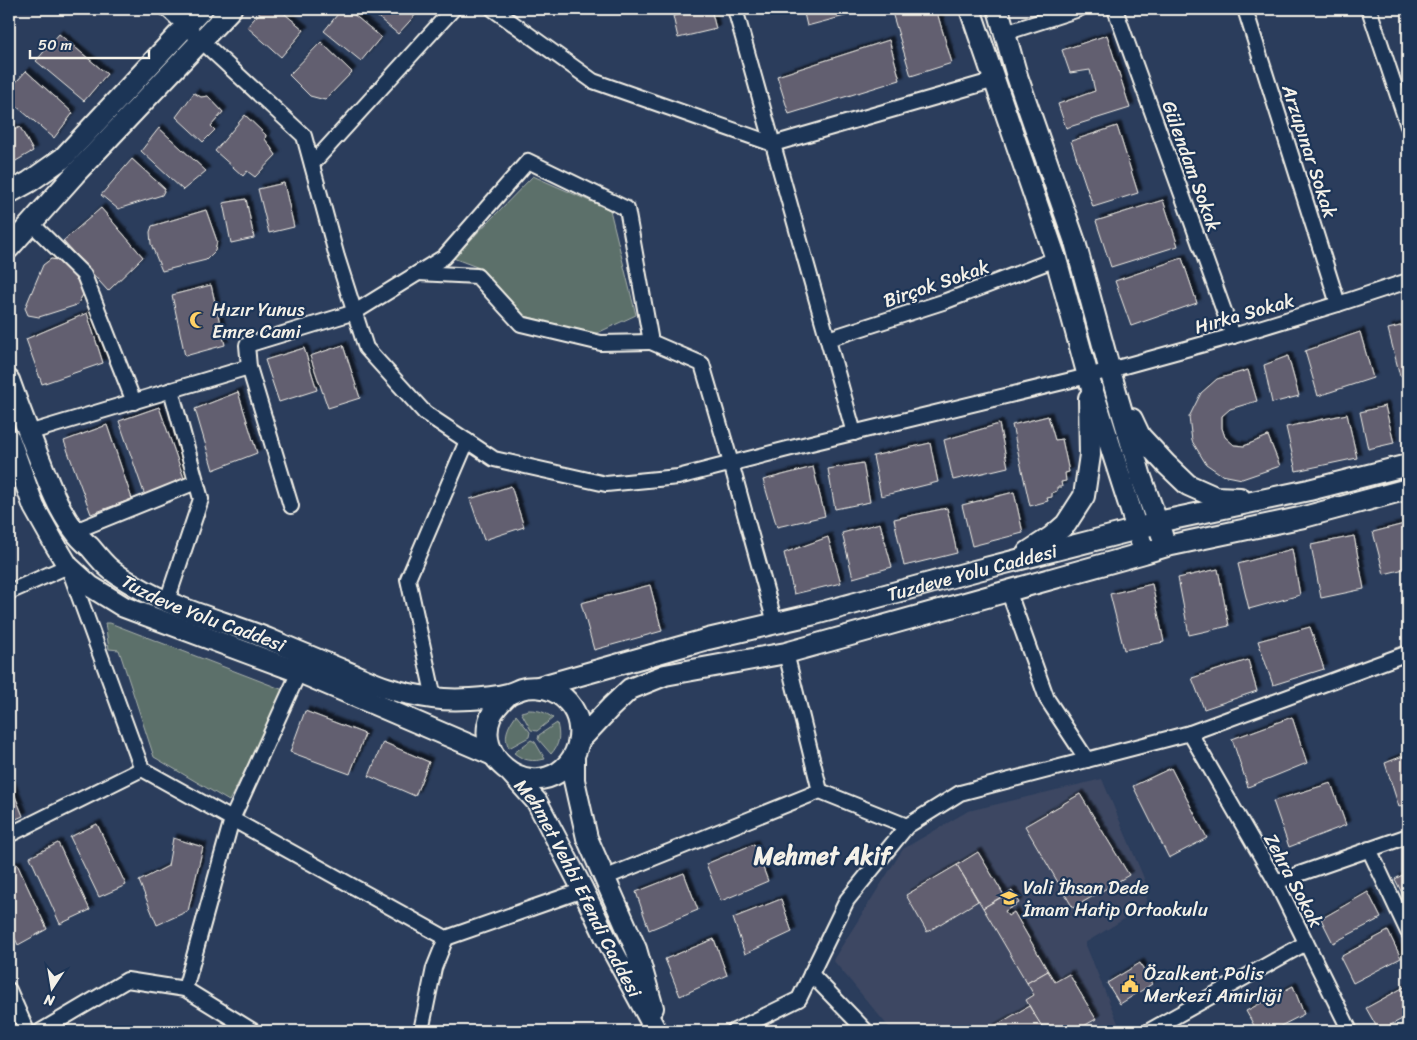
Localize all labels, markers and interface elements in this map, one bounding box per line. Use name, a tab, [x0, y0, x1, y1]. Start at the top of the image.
scale bar	[30, 28, 149, 60]
text: 50 m	[38, 32, 73, 58]
street label: Arzupınar Sokak	[1272, 79, 1347, 223]
street label: Gülendam Sokak	[1152, 96, 1231, 236]
street label: Birçok Sokak	[879, 250, 995, 317]
street label: Hırka Sokak	[1190, 283, 1299, 343]
place label: Hızır Yunus Emre Cami	[212, 293, 305, 348]
mosque icon: Hızır Yunus Emre Cami	[188, 310, 208, 330]
street label: Tuzdeve Yolu Caddesi	[883, 534, 1061, 611]
street label: Tuzdeve Yolu Caddesi	[115, 565, 291, 662]
street label: Mehmet Vehbi Efendi Caddesi	[506, 771, 651, 1004]
street label: Zehra Sokak	[1255, 827, 1333, 934]
district label: Mehmet Akif	[753, 835, 894, 877]
place label: Vali İhsan Dede İmam Hatip Ortaokulu	[1022, 871, 1208, 926]
school or university icon: Vali İhsan Dede İmam Hatip Ortaokulu	[999, 888, 1019, 908]
place label: Özalkent Polis Merkezi Amirliği	[1144, 957, 1282, 1012]
north arrow	[28, 962, 78, 1012]
public building icon: Özalkent Polis Merkezi Amirliği	[1120, 974, 1140, 994]
text: N	[42, 987, 58, 1014]

